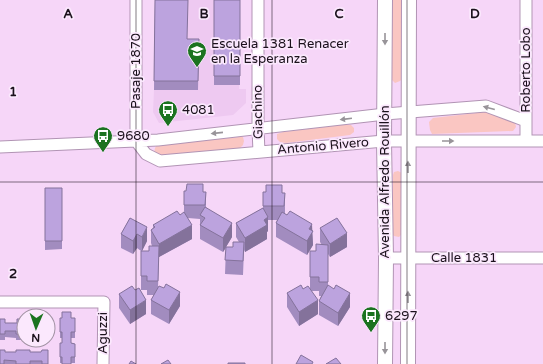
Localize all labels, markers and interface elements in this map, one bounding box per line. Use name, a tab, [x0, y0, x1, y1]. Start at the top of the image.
text: A	[63, 6, 73, 22]
text: B	[199, 6, 209, 22]
text: C	[334, 6, 344, 22]
text: D	[470, 6, 480, 22]
street label: Roberto Lobo	[518, 27, 534, 113]
street label: Pasaje 1870	[128, 33, 144, 109]
one-way arrow	[382, 33, 388, 46]
place label: Escuela 1381 Renacer en la Esperanza	[211, 36, 349, 67]
school or university icon: Escuela 1381 Renacer en la Esperanza	[186, 40, 208, 68]
text: 1	[9, 84, 17, 100]
street label: Giachino	[250, 85, 266, 139]
bus stop icon: 4081	[157, 99, 179, 127]
place label: 4081	[182, 102, 215, 118]
street label: Avenida Alfredo Rouillón	[377, 105, 393, 259]
one-way arrow	[483, 105, 496, 111]
one-way arrow	[340, 115, 352, 122]
bus stop icon: 9680	[92, 125, 114, 153]
place label: 9680	[117, 128, 150, 144]
one-way arrow	[211, 130, 223, 136]
street label: Antonio Rivero	[277, 134, 370, 158]
one-way arrow	[442, 138, 455, 144]
one-way arrow	[405, 160, 411, 173]
street label: Calle 1831	[431, 250, 497, 266]
text: 2	[9, 266, 17, 282]
one-way arrow	[405, 290, 411, 303]
bus stop icon: 6297	[360, 305, 382, 333]
north arrow	[16, 308, 56, 348]
place label: 6297	[385, 308, 418, 324]
street label: Aguzzi	[95, 312, 111, 354]
text: N	[31, 331, 40, 344]
one-way arrow	[382, 342, 388, 355]

